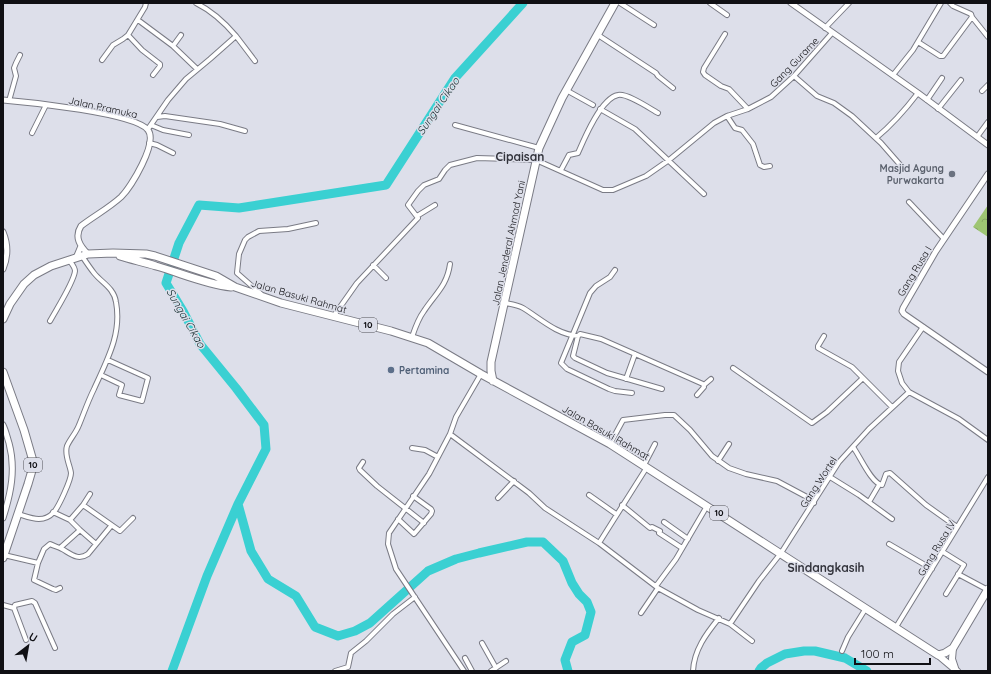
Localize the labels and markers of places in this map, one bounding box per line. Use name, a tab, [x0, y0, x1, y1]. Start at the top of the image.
place label: Masjid Agung Purwakarta	[880, 162, 944, 187]
marker: Masjid Agung Purwakarta	[947, 169, 957, 179]
place label: Pertamina	[399, 364, 449, 377]
marker: Pertamina	[386, 365, 396, 375]

